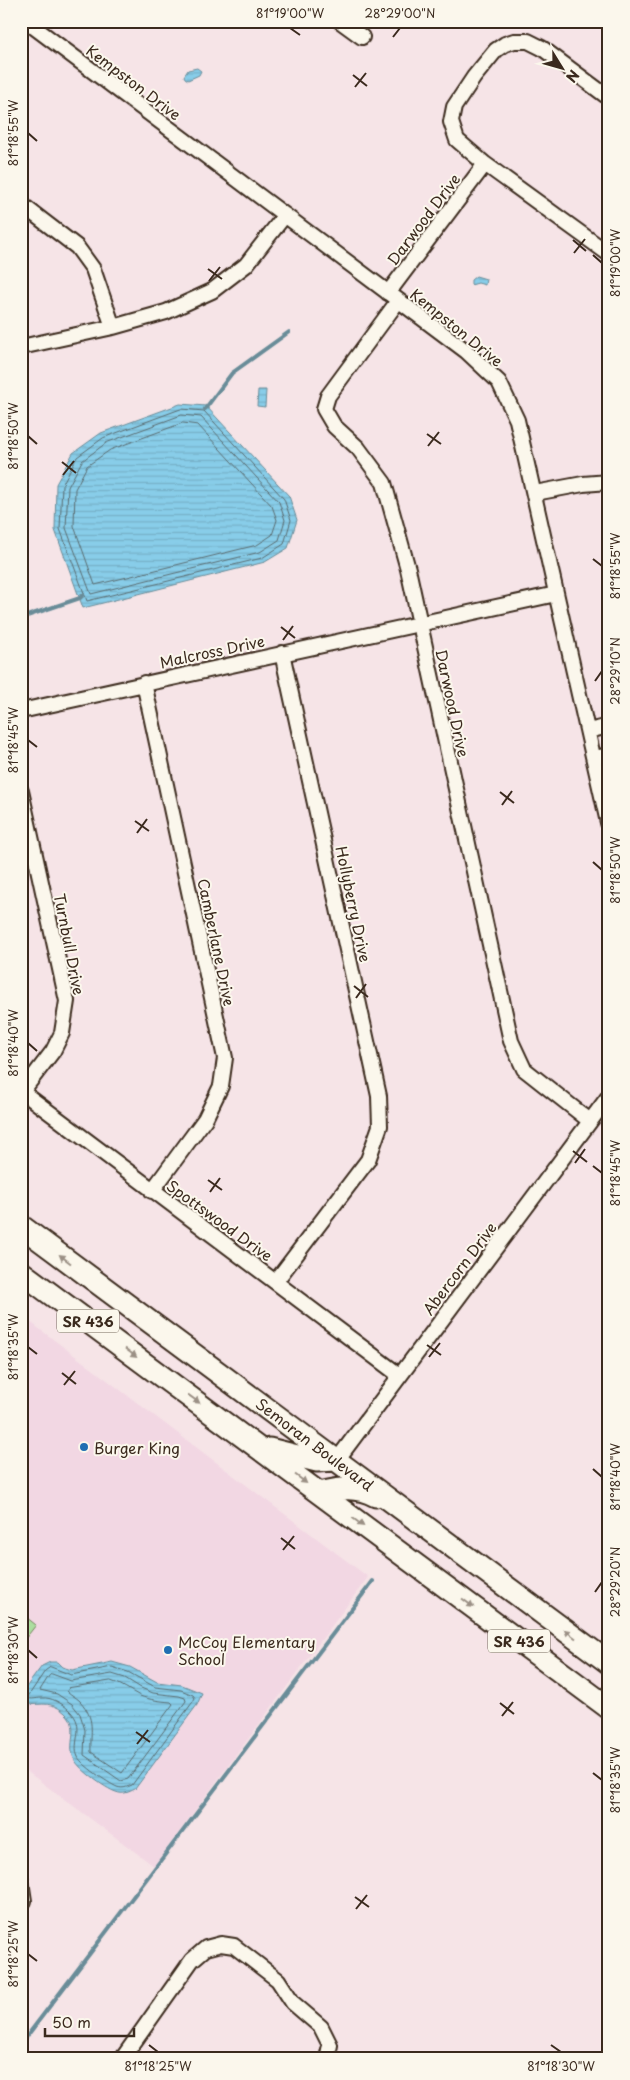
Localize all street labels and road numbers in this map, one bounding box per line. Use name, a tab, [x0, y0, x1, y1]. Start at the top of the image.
street label: Kempston Drive	[82, 39, 186, 125]
street label: Darwood Drive	[381, 168, 465, 270]
street label: Kempston Drive	[406, 282, 508, 372]
street label: Malcross Drive	[157, 629, 267, 673]
street label: Darwood Drive	[430, 647, 476, 759]
street label: Hollyberry Drive	[330, 844, 378, 964]
street label: Camberlane Drive	[192, 876, 242, 1008]
street label: Turnbull Drive	[49, 891, 91, 997]
street label: Spottswood Drive	[162, 1174, 278, 1266]
street label: Abercorn Drive	[416, 1217, 502, 1319]
road number: SR 436	[57, 1310, 119, 1332]
street label: Semoran Boulevard	[251, 1392, 379, 1496]
road number: SR 436	[488, 1630, 550, 1652]

